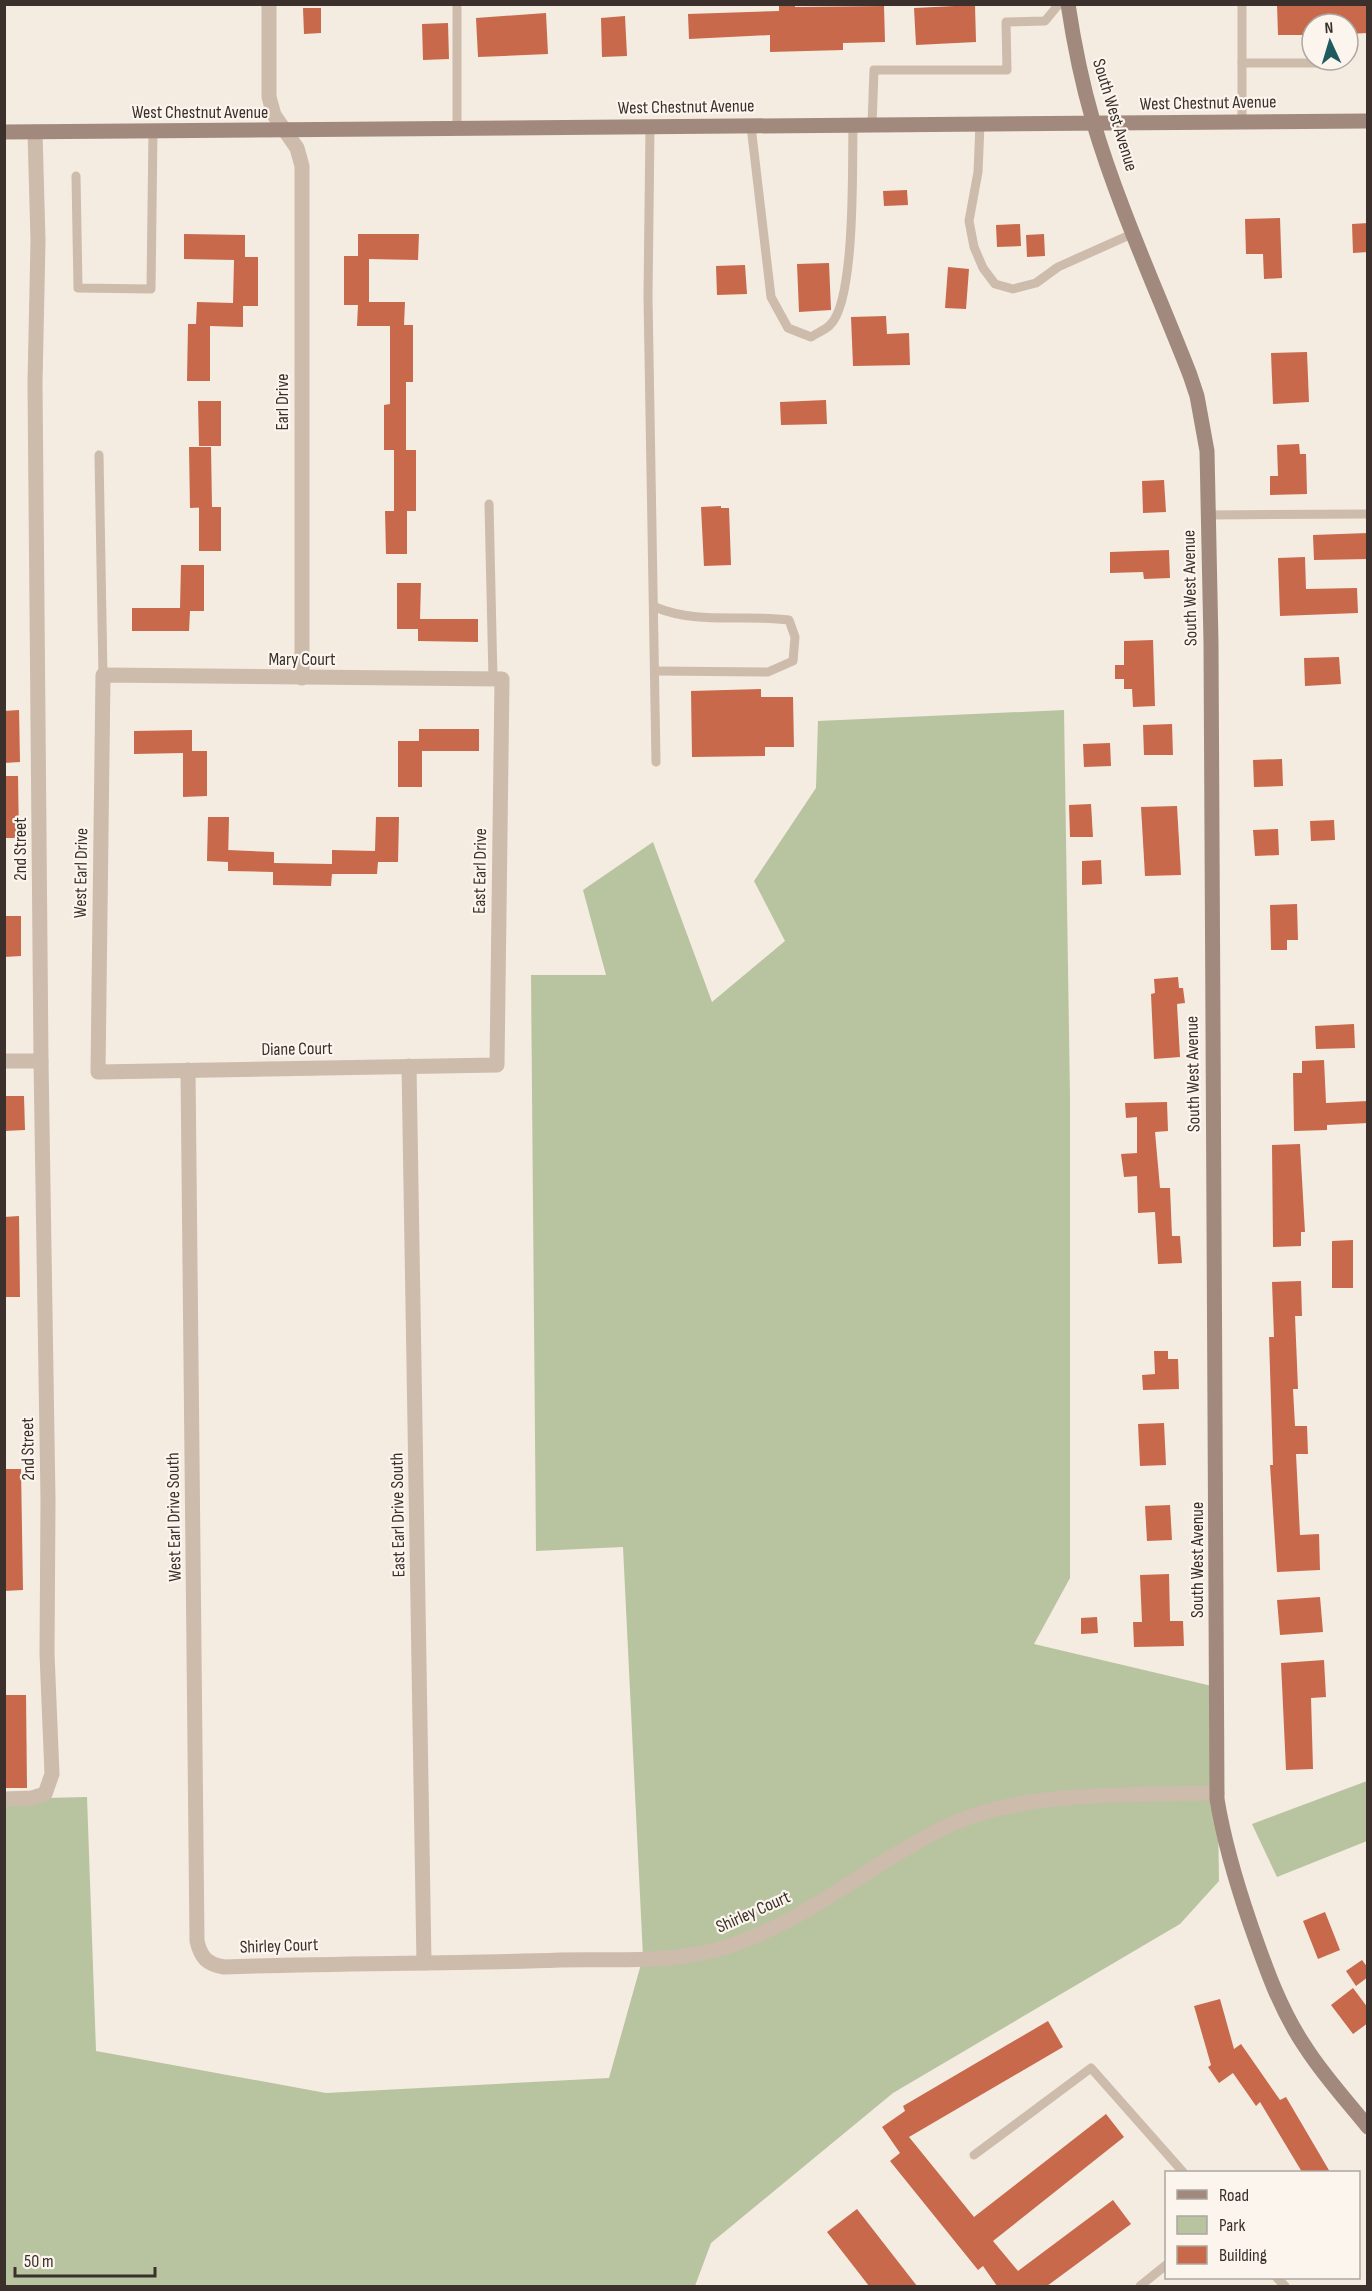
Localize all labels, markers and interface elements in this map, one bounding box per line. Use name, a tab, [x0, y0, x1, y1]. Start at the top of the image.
north arrow	[1300, 12, 1360, 72]
text: N	[1324, 19, 1334, 38]
street label: South West Avenue	[1088, 56, 1142, 174]
street label: West Chestnut Avenue	[1139, 91, 1277, 115]
street label: West Chestnut Avenue	[617, 95, 755, 119]
street label: West Chestnut Avenue	[132, 102, 268, 123]
street label: Earl Drive	[272, 374, 293, 430]
street label: South West Avenue	[1178, 530, 1202, 646]
street label: Mary Court	[268, 649, 336, 670]
street label: 2nd Street	[10, 817, 31, 881]
street label: West Earl Drive	[70, 828, 92, 918]
street label: East Earl Drive	[469, 828, 491, 914]
street label: South West Avenue	[1181, 1016, 1205, 1132]
street label: Diane Court	[261, 1038, 333, 1060]
street label: 2nd Street	[17, 1417, 39, 1481]
street label: West Earl Drive South	[162, 1452, 186, 1582]
street label: East Earl Drive South	[386, 1453, 410, 1577]
street label: South West Avenue	[1187, 1502, 1208, 1618]
street label: Shirley Court	[713, 1886, 794, 1938]
street label: Shirley Court	[239, 1934, 319, 1958]
legend	[1165, 2171, 1360, 2279]
text: Road	[1219, 2185, 1249, 2206]
text: Park	[1219, 2215, 1245, 2236]
scale bar	[15, 2240, 154, 2278]
text: Building	[1219, 2245, 1267, 2266]
text: 50 m	[24, 2251, 54, 2272]

